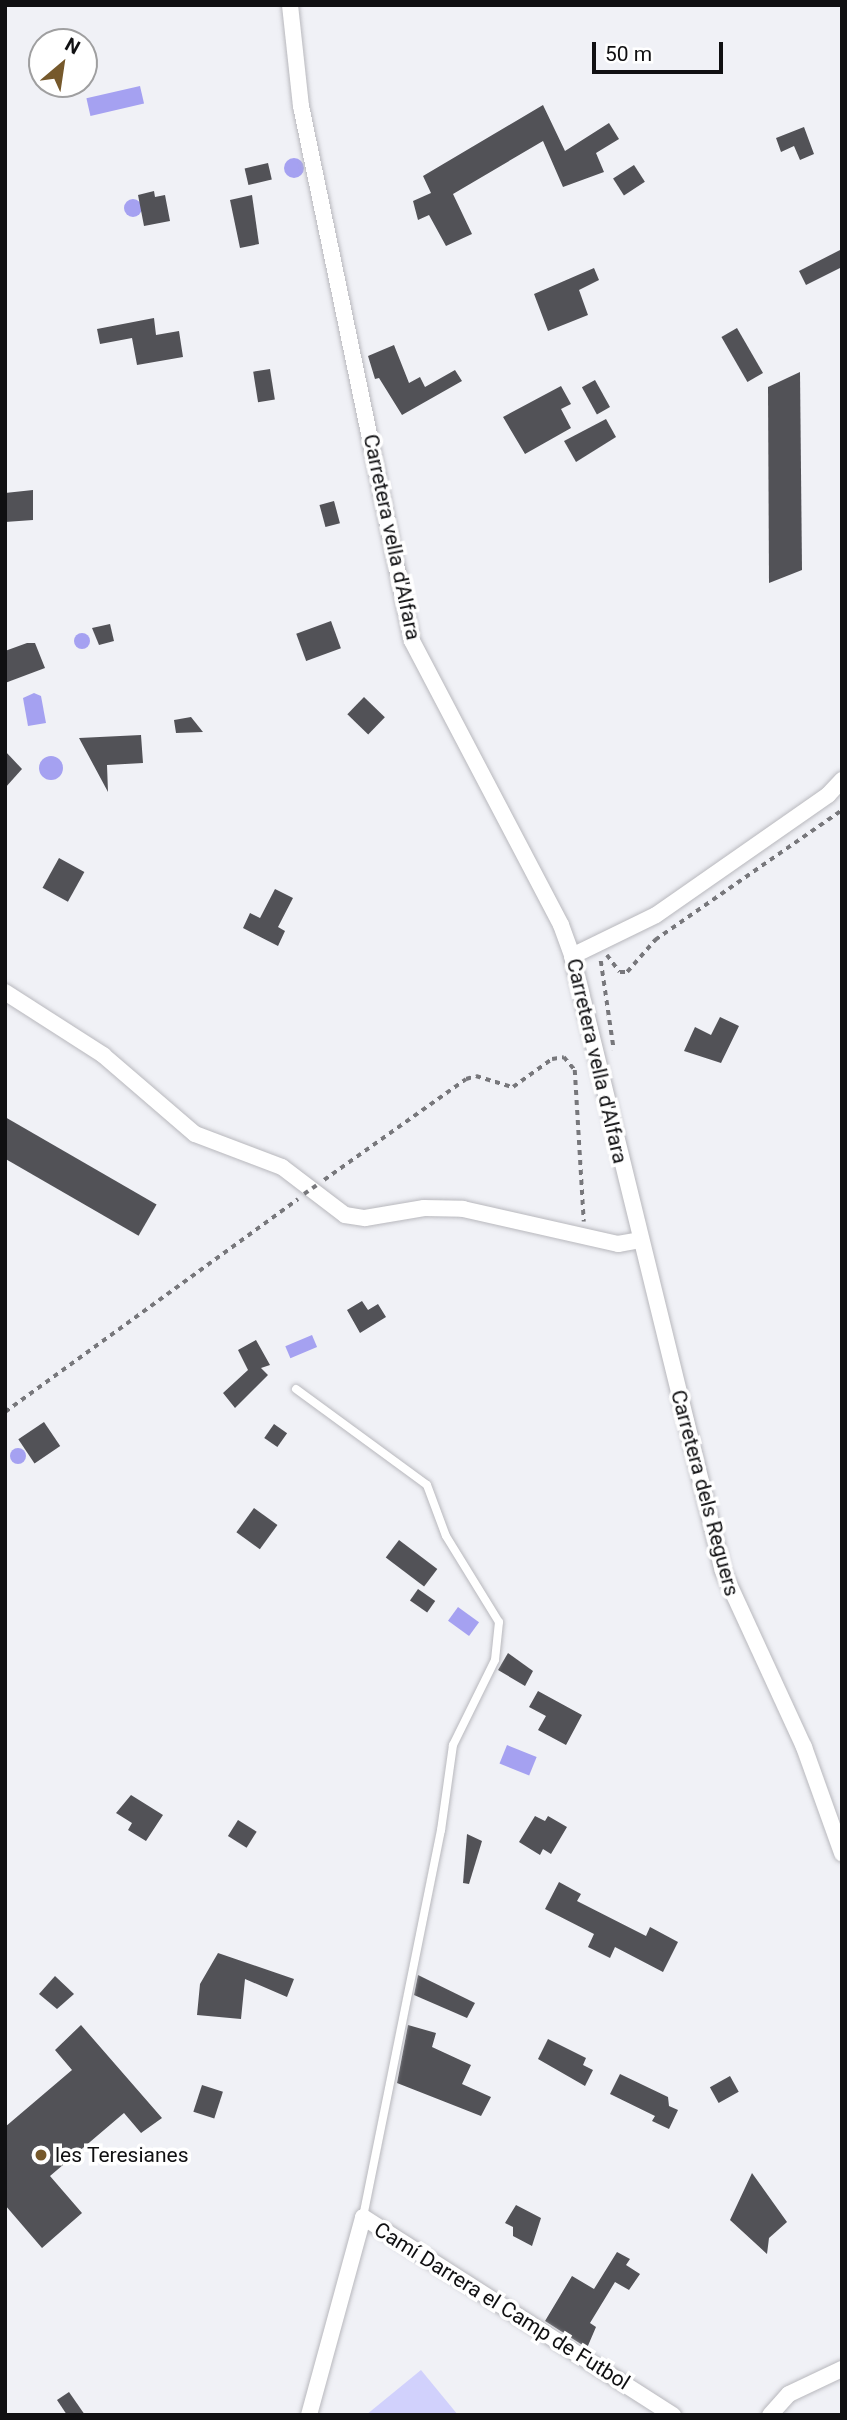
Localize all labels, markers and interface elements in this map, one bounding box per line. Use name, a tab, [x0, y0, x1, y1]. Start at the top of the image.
north arrow	[28, 28, 98, 98]
scale bar	[595, 28, 726, 72]
text: N	[61, 33, 84, 59]
text: 50 m	[605, 42, 652, 66]
street label: Carretera vella d'Alfara	[358, 432, 426, 642]
street label: Carretera vella d'Alfara	[561, 956, 633, 1166]
street label: Carretera dels Reguers	[665, 1387, 745, 1599]
place label: les Teresianes	[55, 2142, 189, 2168]
marker: les Teresianes	[33, 2147, 49, 2163]
street label: Camí Darrera el Camp de Futbol	[370, 2217, 634, 2395]

